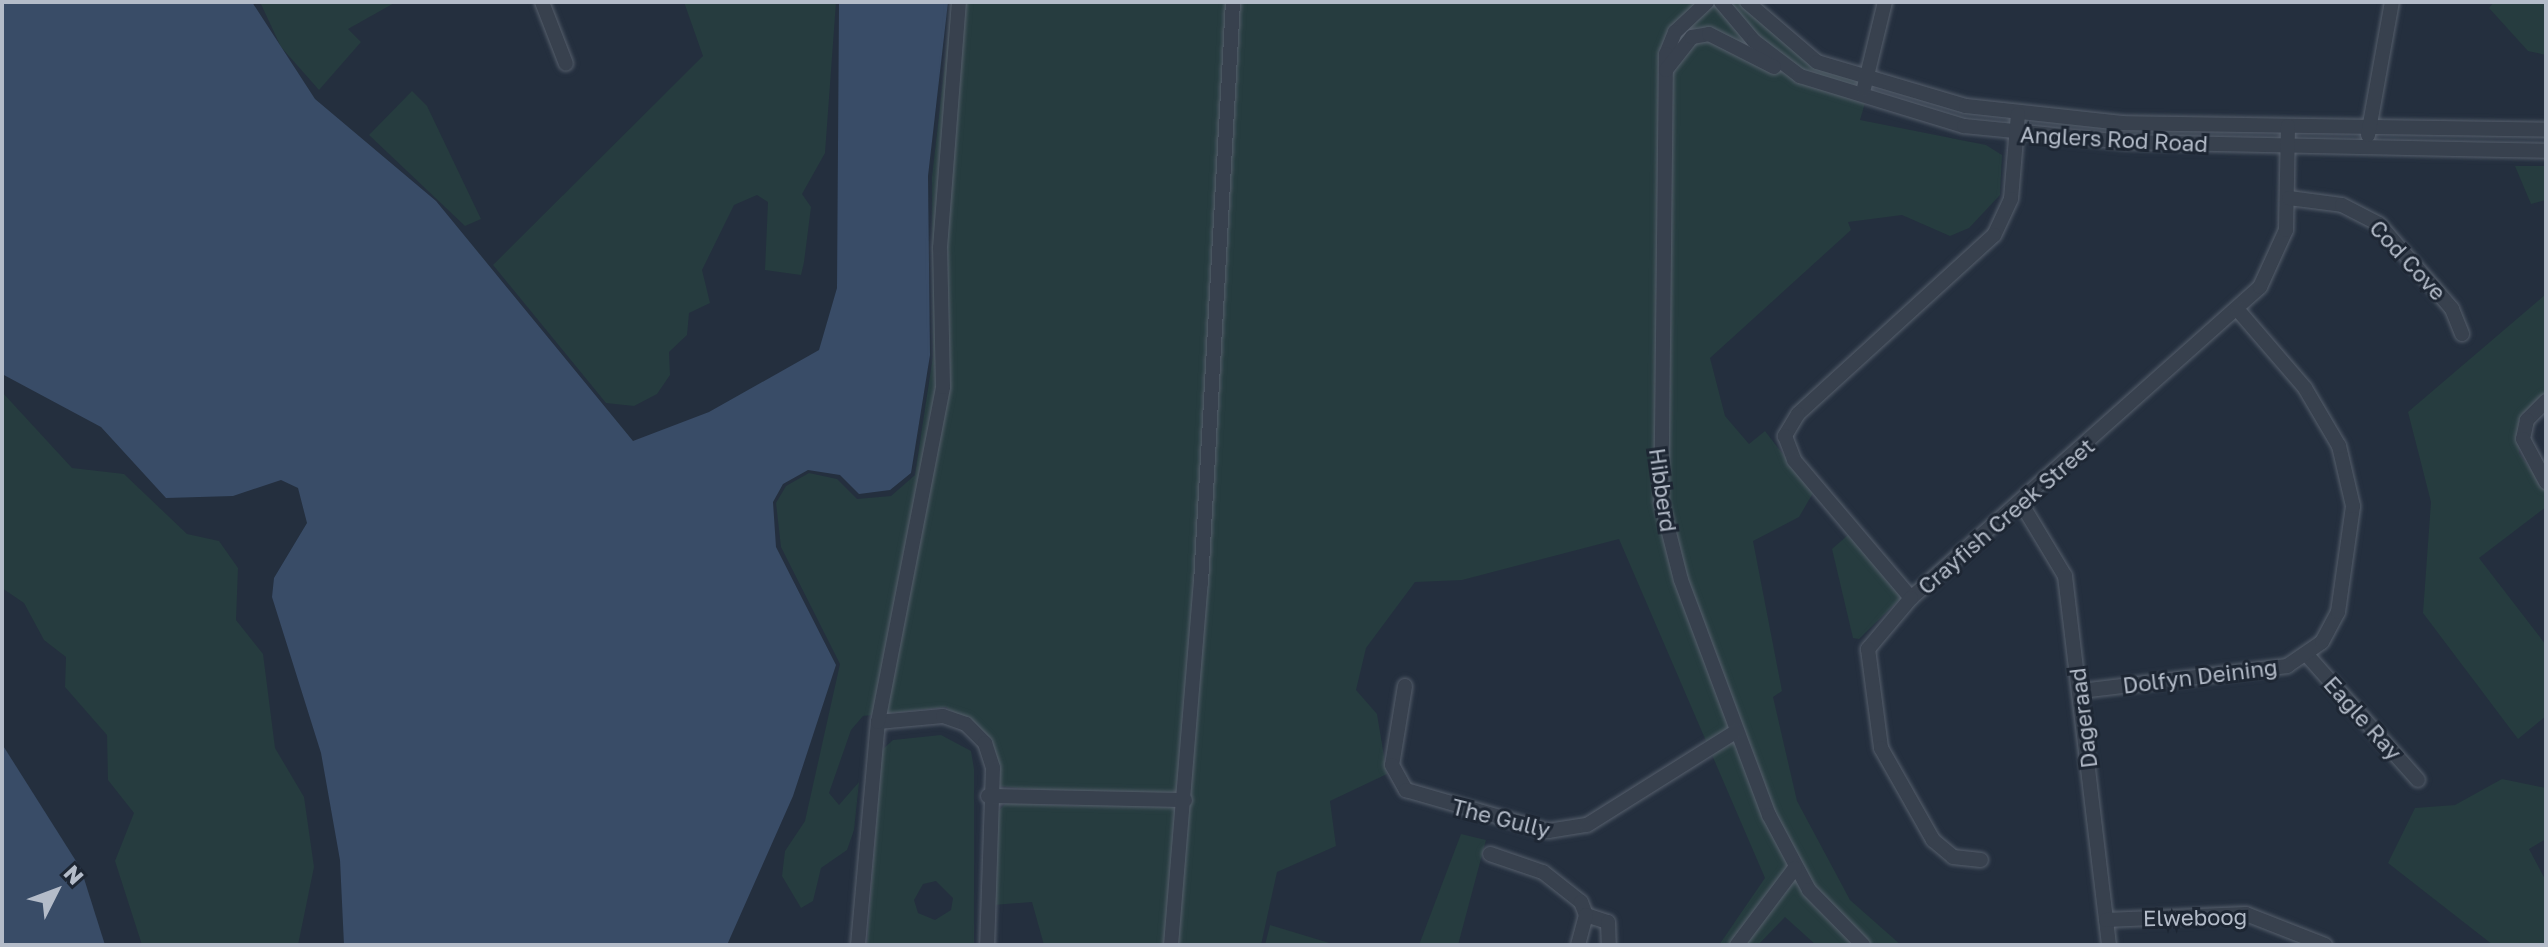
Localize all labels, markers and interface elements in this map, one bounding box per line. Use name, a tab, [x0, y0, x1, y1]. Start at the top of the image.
street label: Anglers Rod Road	[2019, 121, 2209, 157]
street label: Cod Cove	[2364, 215, 2452, 305]
street label: Crayfish Creek Street	[1913, 432, 2099, 600]
street label: Hibberd	[1644, 446, 1682, 534]
street label: Dolfyn Deining	[2121, 653, 2279, 699]
street label: Dageraad	[2064, 666, 2102, 770]
street label: Eagle Ray	[2319, 671, 2407, 765]
street label: The Gully	[1449, 793, 1553, 843]
north arrow	[16, 851, 96, 931]
text: N	[59, 859, 90, 890]
street label: Elweboog	[2143, 903, 2247, 931]

